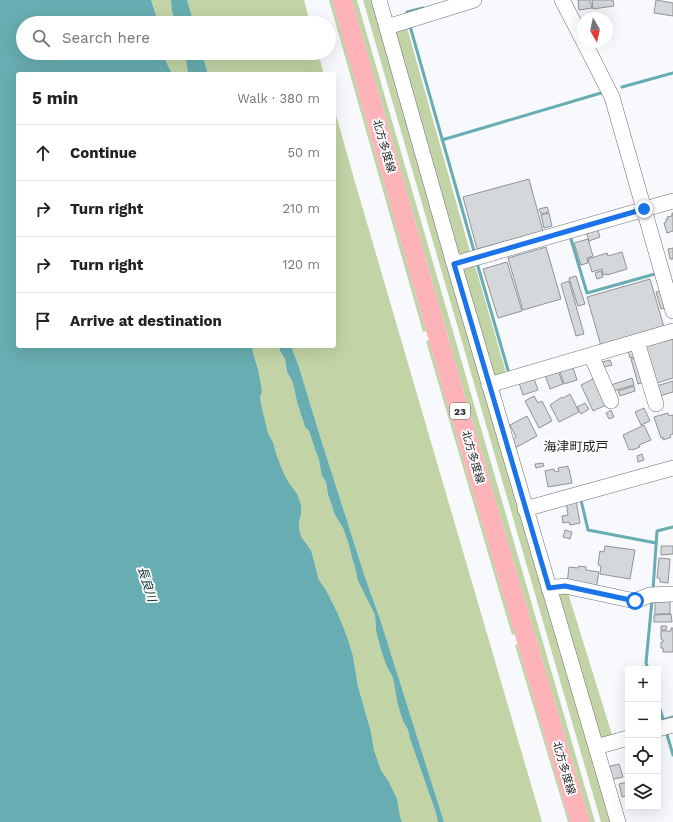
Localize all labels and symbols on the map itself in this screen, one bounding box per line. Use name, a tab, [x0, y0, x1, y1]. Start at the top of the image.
north arrow	[577, 12, 613, 48]
street label: 北方多度線	[370, 118, 398, 174]
route end	[635, 200, 653, 218]
road number: 23	[450, 403, 470, 419]
street label: 北方多度線	[459, 429, 487, 485]
district label: 海津町成戸	[543, 439, 609, 454]
water label: 長良川	[135, 565, 160, 605]
route start	[626, 592, 644, 610]
street label: 北方多度線	[550, 740, 578, 796]

